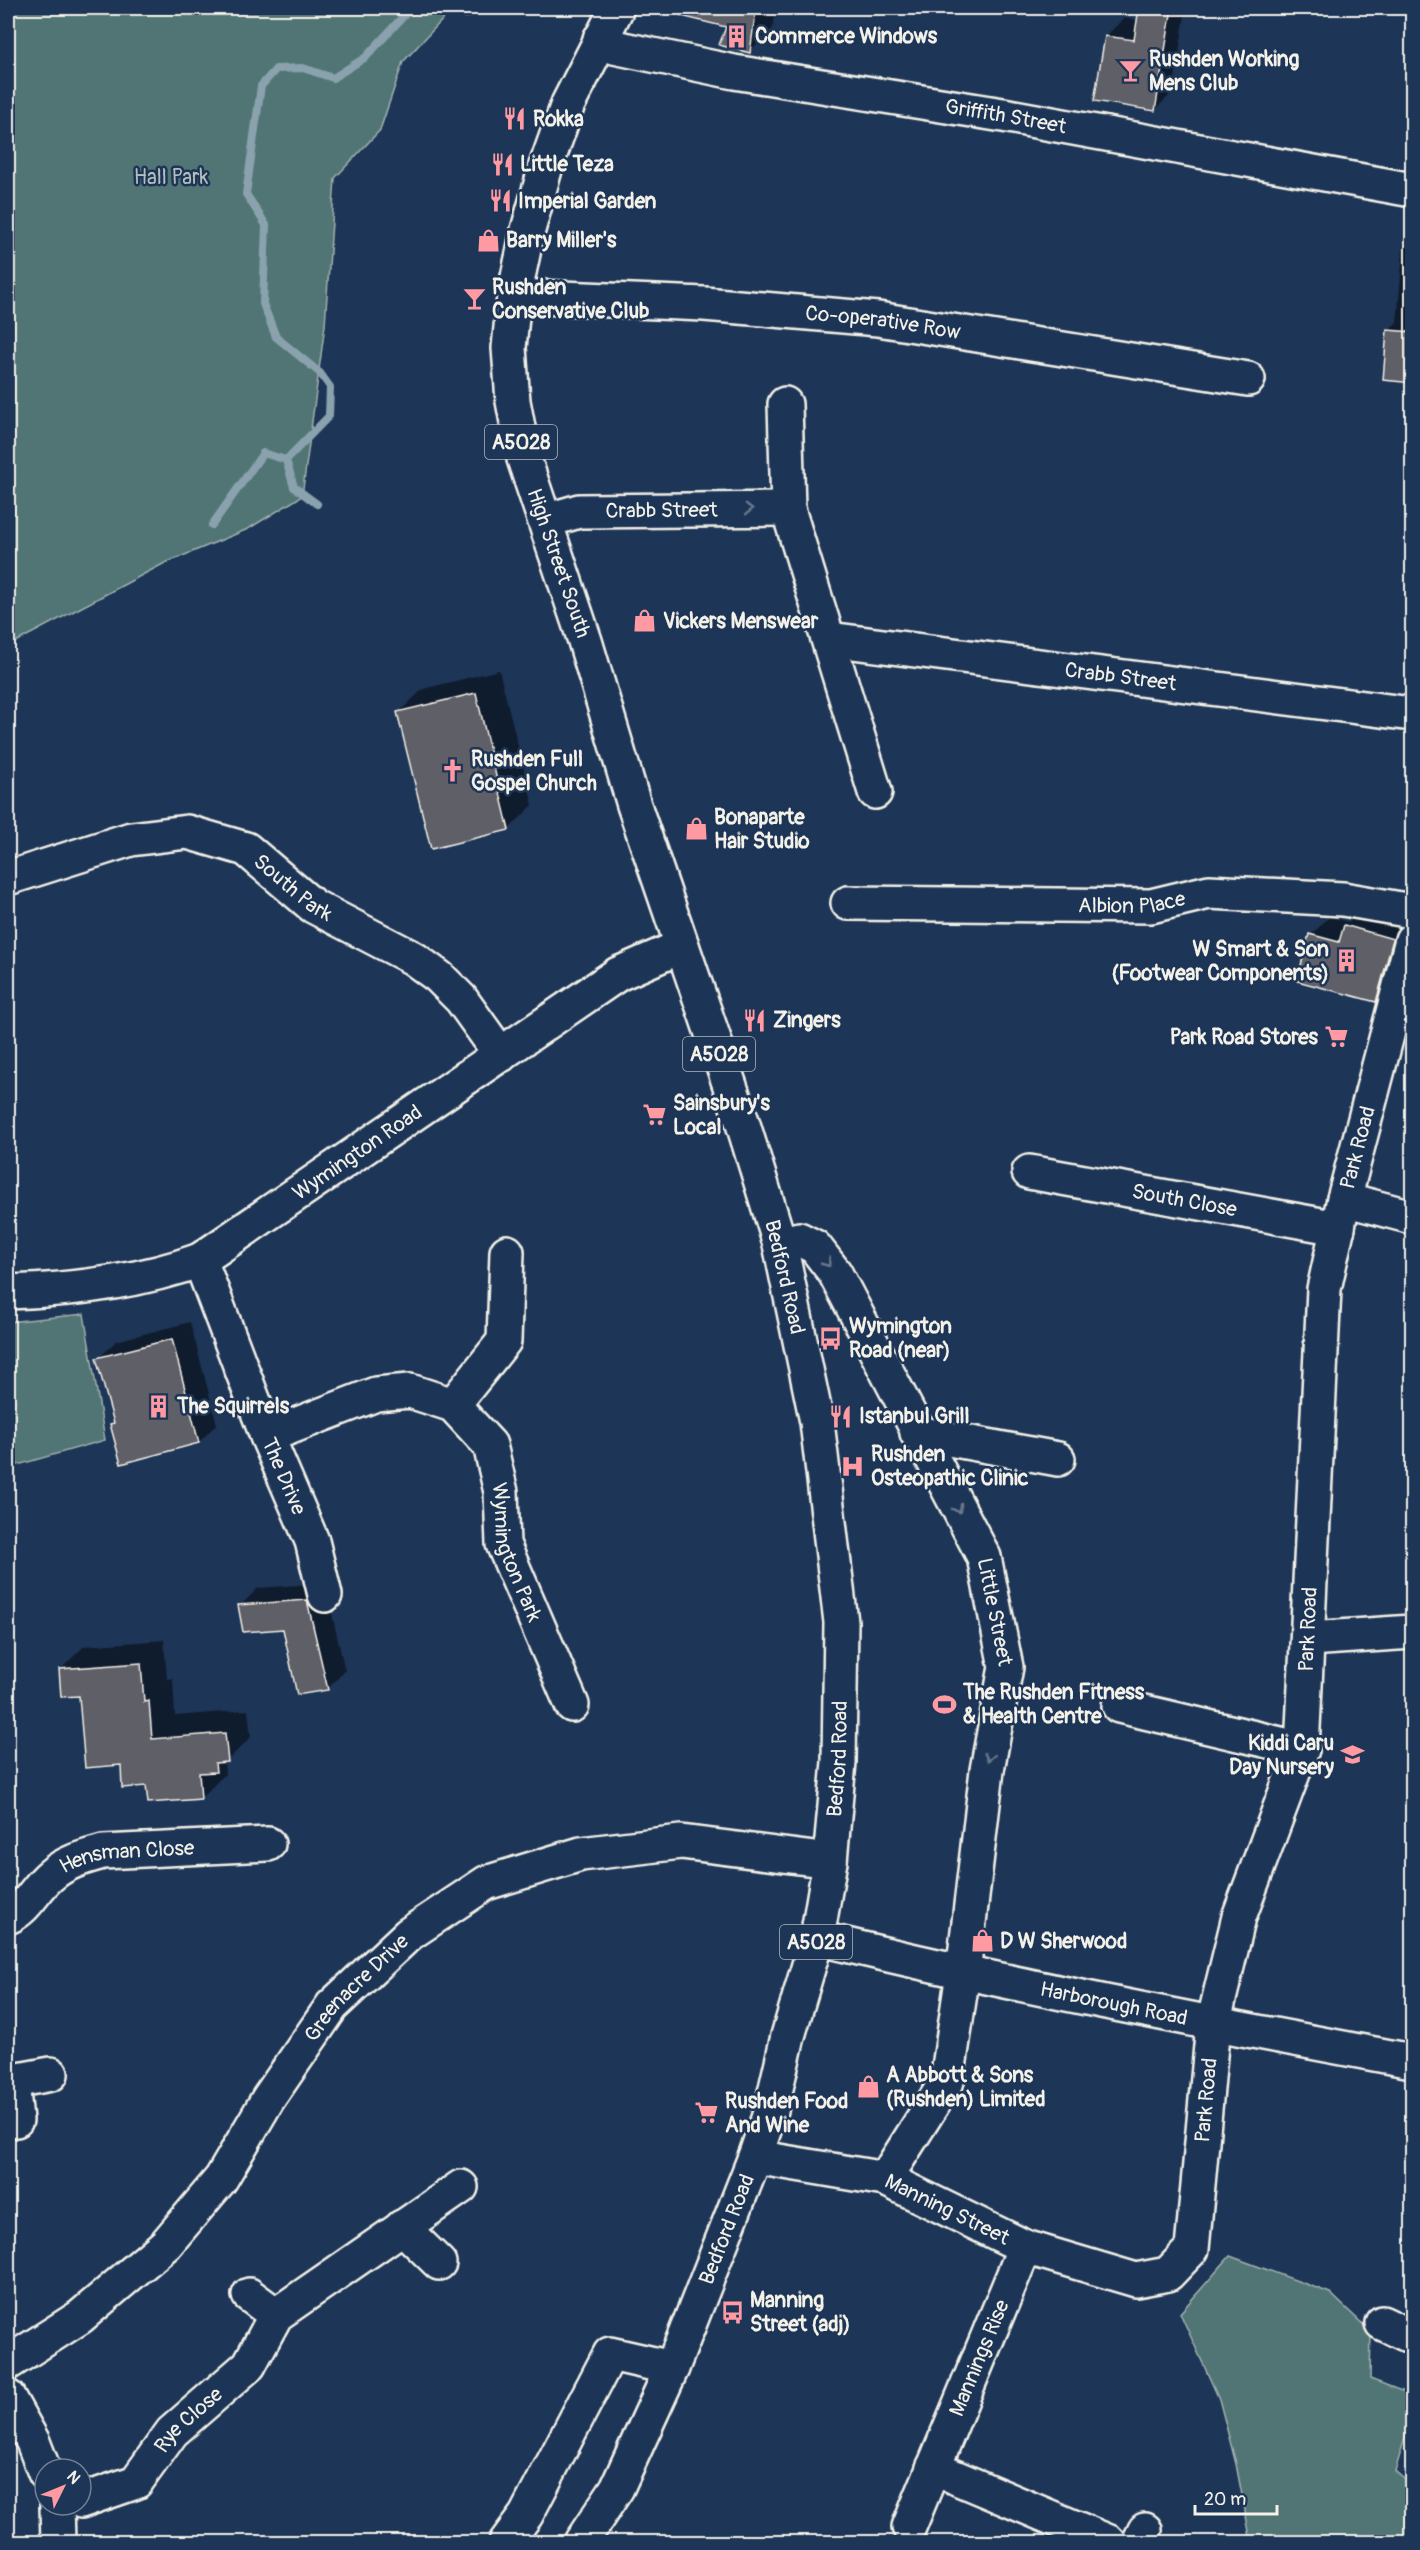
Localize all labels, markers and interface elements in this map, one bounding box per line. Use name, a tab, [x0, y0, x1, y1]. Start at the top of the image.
building icon: Commerce Windows	[724, 23, 750, 49]
place label: Commerce Windows	[755, 23, 938, 50]
place label: Rushden Working Mens Club	[1149, 46, 1300, 97]
bar icon: Rushden Working Mens Club	[1118, 58, 1144, 84]
street label: Griffith Street	[943, 93, 1069, 140]
restaurant icon: Rokka	[502, 106, 528, 132]
place label: Rokka	[533, 106, 584, 133]
restaurant icon: Little Teza	[489, 151, 515, 177]
place label: Little Teza	[520, 151, 614, 178]
park label: Hall Park	[134, 164, 208, 191]
restaurant icon: Imperial Garden	[487, 188, 513, 214]
place label: Imperial Garden	[518, 188, 657, 215]
shop icon: Barry Miller's	[475, 227, 501, 253]
place label: Barry Miller's	[506, 227, 617, 254]
place label: Rushden Conservative Club	[492, 274, 649, 325]
bar icon: Rushden Conservative Club	[461, 286, 487, 312]
street label: Co-operative Row	[804, 300, 962, 346]
road number: A5028	[485, 425, 557, 459]
street label: High Street South	[520, 485, 597, 641]
street label: Crabb Street	[605, 497, 718, 525]
one-way arrow	[744, 503, 753, 515]
shop icon: Vickers Menswear	[632, 608, 658, 634]
place label: Vickers Menswear	[663, 608, 819, 635]
street label: Crabb Street	[1063, 656, 1179, 698]
place label: Rushden Full Gospel Church	[471, 746, 597, 797]
church icon: Rushden Full Gospel Church	[440, 758, 466, 784]
place label: Bonaparte Hair Studio	[714, 804, 810, 855]
shop icon: Bonaparte Hair Studio	[683, 816, 709, 842]
street label: South Park	[248, 848, 337, 928]
street label: Albion Place	[1078, 885, 1189, 920]
place label: W Smart & Son (Footwear Components)	[1111, 936, 1329, 987]
building icon: W Smart & Son (Footwear Components)	[1334, 948, 1360, 974]
restaurant icon: Zingers	[742, 1007, 768, 1033]
place label: Zingers	[773, 1007, 841, 1034]
place label: Park Road Stores	[1170, 1024, 1319, 1051]
supermarket icon: Park Road Stores	[1323, 1024, 1349, 1050]
road number: A5028	[683, 1037, 755, 1071]
place label: Sainsbury's Local	[673, 1090, 770, 1141]
street label: Wymington Road	[288, 1099, 428, 1207]
supermarket icon: Sainsbury's Local	[642, 1102, 668, 1128]
street label: Park Road	[1334, 1103, 1382, 1192]
street label: South Close	[1130, 1178, 1240, 1224]
street label: Bedford Road	[758, 1217, 811, 1337]
one-way arrow	[820, 1256, 831, 1267]
place label: Wymington Road (near)	[849, 1313, 952, 1364]
bus stop icon: Wymington Road (near)	[818, 1325, 844, 1351]
building icon: The Squirrels	[146, 1393, 172, 1419]
place label: The Squirrels	[176, 1393, 290, 1420]
restaurant icon: Istanbul Grill	[828, 1403, 854, 1429]
place label: Istanbul Grill	[859, 1403, 969, 1430]
street label: The Drive	[255, 1434, 312, 1520]
place label: Rushden Osteopathic Clinic	[871, 1441, 1029, 1492]
hospital icon: Rushden Osteopathic Clinic	[840, 1453, 866, 1479]
street label: Wymington Park	[485, 1480, 548, 1626]
one-way arrow	[951, 1503, 962, 1513]
street label: Little Street	[971, 1556, 1019, 1669]
street label: Park Road	[1293, 1586, 1324, 1672]
place label: The Rushden Fitness & Health Centre	[962, 1679, 1145, 1730]
sports icon: The Rushden Fitness & Health Centre	[932, 1691, 958, 1717]
street label: Bedford Road	[821, 1700, 854, 1818]
place label: Kiddi Caru Day Nursery	[1229, 1730, 1334, 1781]
school or university icon: Kiddi Caru Day Nursery	[1339, 1742, 1365, 1768]
one-way arrow	[983, 1752, 996, 1762]
street label: Hensman Close	[55, 1835, 196, 1880]
road number: A5028	[780, 1925, 852, 1959]
street label: Greenacre Drive	[298, 1928, 415, 2047]
shop icon: D W Sherwood	[969, 1928, 995, 1954]
place label: D W Sherwood	[1000, 1928, 1127, 1955]
street label: Harborough Road	[1038, 1976, 1190, 2032]
street label: Park Road	[1189, 2057, 1224, 2144]
place label: A Abbott & Sons (Rushden) Limited	[886, 2062, 1045, 2113]
shop icon: A Abbott & Sons (Rushden) Limited	[855, 2074, 881, 2100]
place label: Rushden Food And Wine	[725, 2088, 848, 2139]
supermarket icon: Rushden Food And Wine	[694, 2100, 720, 2126]
street label: Manning Street	[880, 2168, 1014, 2252]
street label: Bedford Road	[693, 2170, 761, 2289]
place label: Manning Street (adj)	[750, 2287, 850, 2338]
street label: Mannings Rise	[943, 2295, 1016, 2420]
bus stop icon: Manning Street (adj)	[719, 2299, 745, 2325]
street label: Rye Close	[148, 2381, 229, 2458]
north arrow	[33, 2457, 93, 2517]
text: N	[62, 2467, 84, 2488]
scale bar	[1195, 2478, 1278, 2516]
text: 20 m	[1204, 2488, 1246, 2511]

